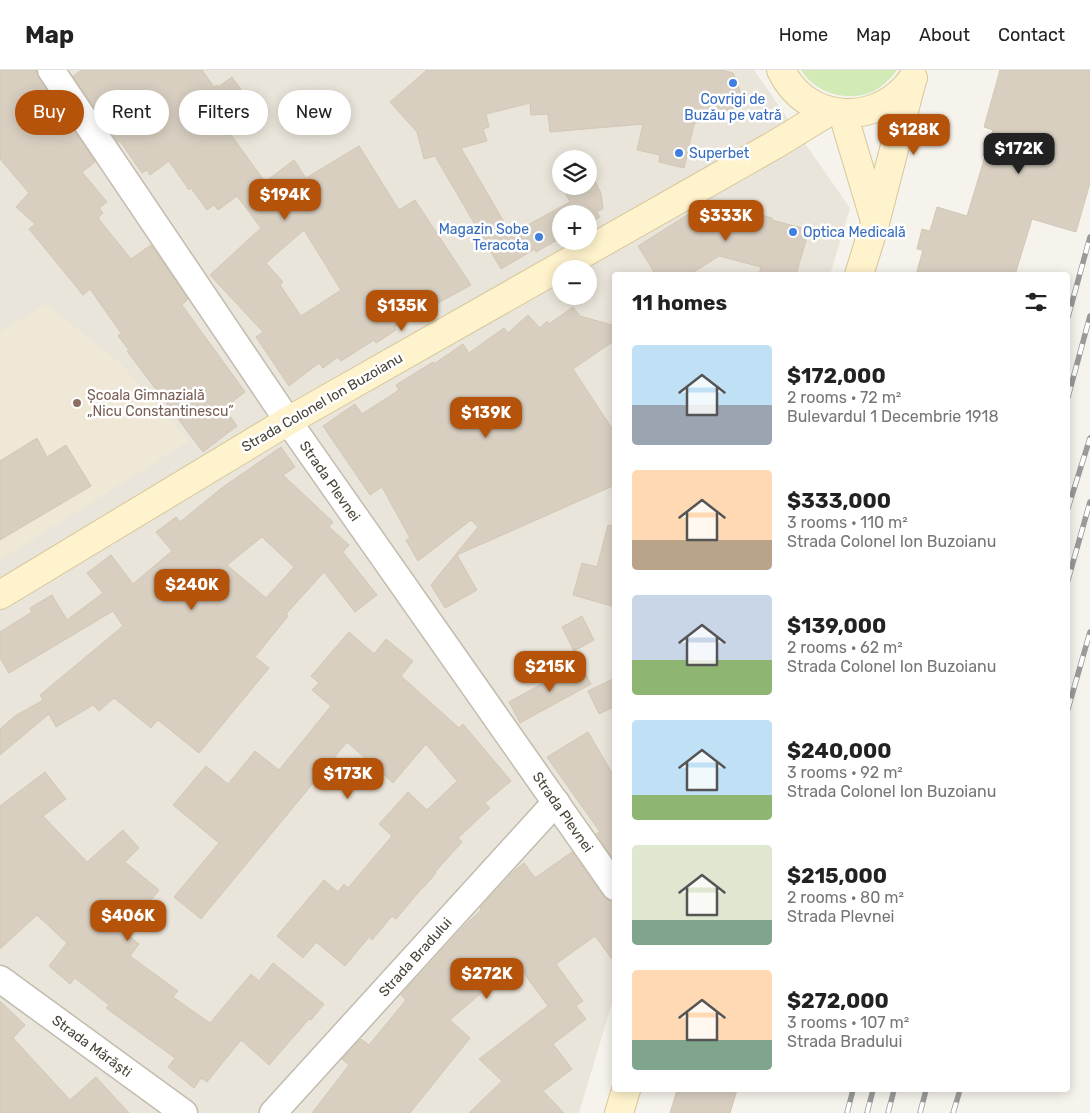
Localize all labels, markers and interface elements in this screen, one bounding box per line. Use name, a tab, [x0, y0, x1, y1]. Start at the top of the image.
text: Map	[25, 21, 74, 49]
text: Home	[779, 24, 828, 46]
text: Map	[856, 24, 891, 46]
text: About	[919, 24, 970, 46]
text: Contact	[998, 24, 1065, 46]
marker: Covrigi de Buzău pe vatră	[727, 77, 739, 89]
chip: Buy	[15, 90, 84, 135]
chip: Rent	[94, 90, 169, 135]
chip: Filters	[179, 90, 268, 135]
chip: New	[278, 90, 351, 135]
place label: Covrigi de Buzău pe vatră	[684, 91, 782, 124]
pin: $128K	[879, 114, 949, 156]
text: $128K	[889, 120, 939, 139]
pin: $172K	[984, 132, 1054, 175]
text: $172K	[995, 139, 1043, 158]
place label: Superbet	[689, 145, 750, 162]
marker: Superbet	[673, 147, 685, 159]
map controls	[552, 150, 597, 305]
button: layers	[552, 150, 597, 195]
pin: $194K	[250, 178, 320, 221]
text: $194K	[260, 185, 310, 204]
pin: $333K	[691, 200, 761, 242]
button: +	[552, 205, 597, 250]
text: $333K	[700, 206, 752, 225]
place label: Magazin Sobe Teracota	[439, 221, 529, 254]
place label: Optica Medicală	[803, 224, 906, 241]
marker: Optica Medicală	[787, 226, 799, 238]
marker: Magazin Sobe Teracota	[533, 231, 545, 243]
button: −	[552, 260, 597, 305]
icon: filters	[1022, 288, 1050, 316]
pin: $135K	[367, 290, 437, 332]
text: 11 homes	[632, 290, 727, 315]
text: $135K	[377, 296, 427, 315]
street label: Strada Colonel Ion Buzoianu	[239, 349, 406, 456]
text: $172,000	[787, 363, 886, 388]
icon: home	[672, 365, 732, 425]
place label: Școala Gimnazială „Nicu Constantinescu”	[87, 387, 234, 420]
text: 2 rooms · 72 m²	[787, 388, 901, 407]
pin: $139K	[451, 396, 521, 439]
marker: Școala Gimnazială „Nicu Constantinescu”	[71, 397, 83, 409]
text: $139K	[461, 403, 511, 422]
text: Bulevardul 1 Decembrie 1918	[787, 407, 999, 426]
street label: Strada Plevnei	[296, 438, 364, 525]
text: $333,000	[787, 488, 891, 513]
icon: home	[672, 490, 732, 550]
text: 3 rooms · 110 m²	[787, 513, 908, 532]
text: Strada Colonel Ion Buzoianu	[787, 532, 996, 551]
pin: $240K	[157, 568, 227, 611]
text: $240K	[165, 575, 219, 594]
text: $139,000	[787, 613, 886, 638]
icon: home	[672, 615, 732, 675]
text: 2 rooms · 62 m²	[787, 638, 903, 657]
pin: $215K	[515, 650, 585, 693]
text: $215K	[525, 657, 575, 676]
text: Strada Colonel Ion Buzoianu	[787, 657, 996, 676]
text: $240,000	[787, 738, 892, 763]
icon: home	[672, 740, 732, 800]
pin: $173K	[313, 758, 383, 800]
text: 3 rooms · 92 m²	[787, 763, 903, 782]
text: $173K	[324, 764, 372, 783]
street label: Strada Plevnei	[529, 769, 597, 856]
text: Strada Colonel Ion Buzoianu	[787, 782, 996, 801]
text: $215,000	[787, 863, 887, 888]
icon: home	[672, 865, 732, 925]
text: 2 rooms · 80 m²	[787, 888, 904, 907]
pin: $406K	[93, 900, 163, 942]
text: $406K	[101, 906, 155, 925]
text: Strada Plevnei	[787, 907, 895, 926]
street label: Strada Bradului	[375, 914, 455, 1001]
pin: $272K	[452, 958, 522, 1000]
text: $272K	[461, 964, 513, 983]
text: $272,000	[787, 988, 889, 1013]
icon: home	[672, 990, 732, 1050]
street label: Strada Mărăști	[49, 1012, 135, 1081]
text: 3 rooms · 107 m²	[787, 1013, 909, 1032]
text: Strada Bradului	[787, 1032, 902, 1051]

